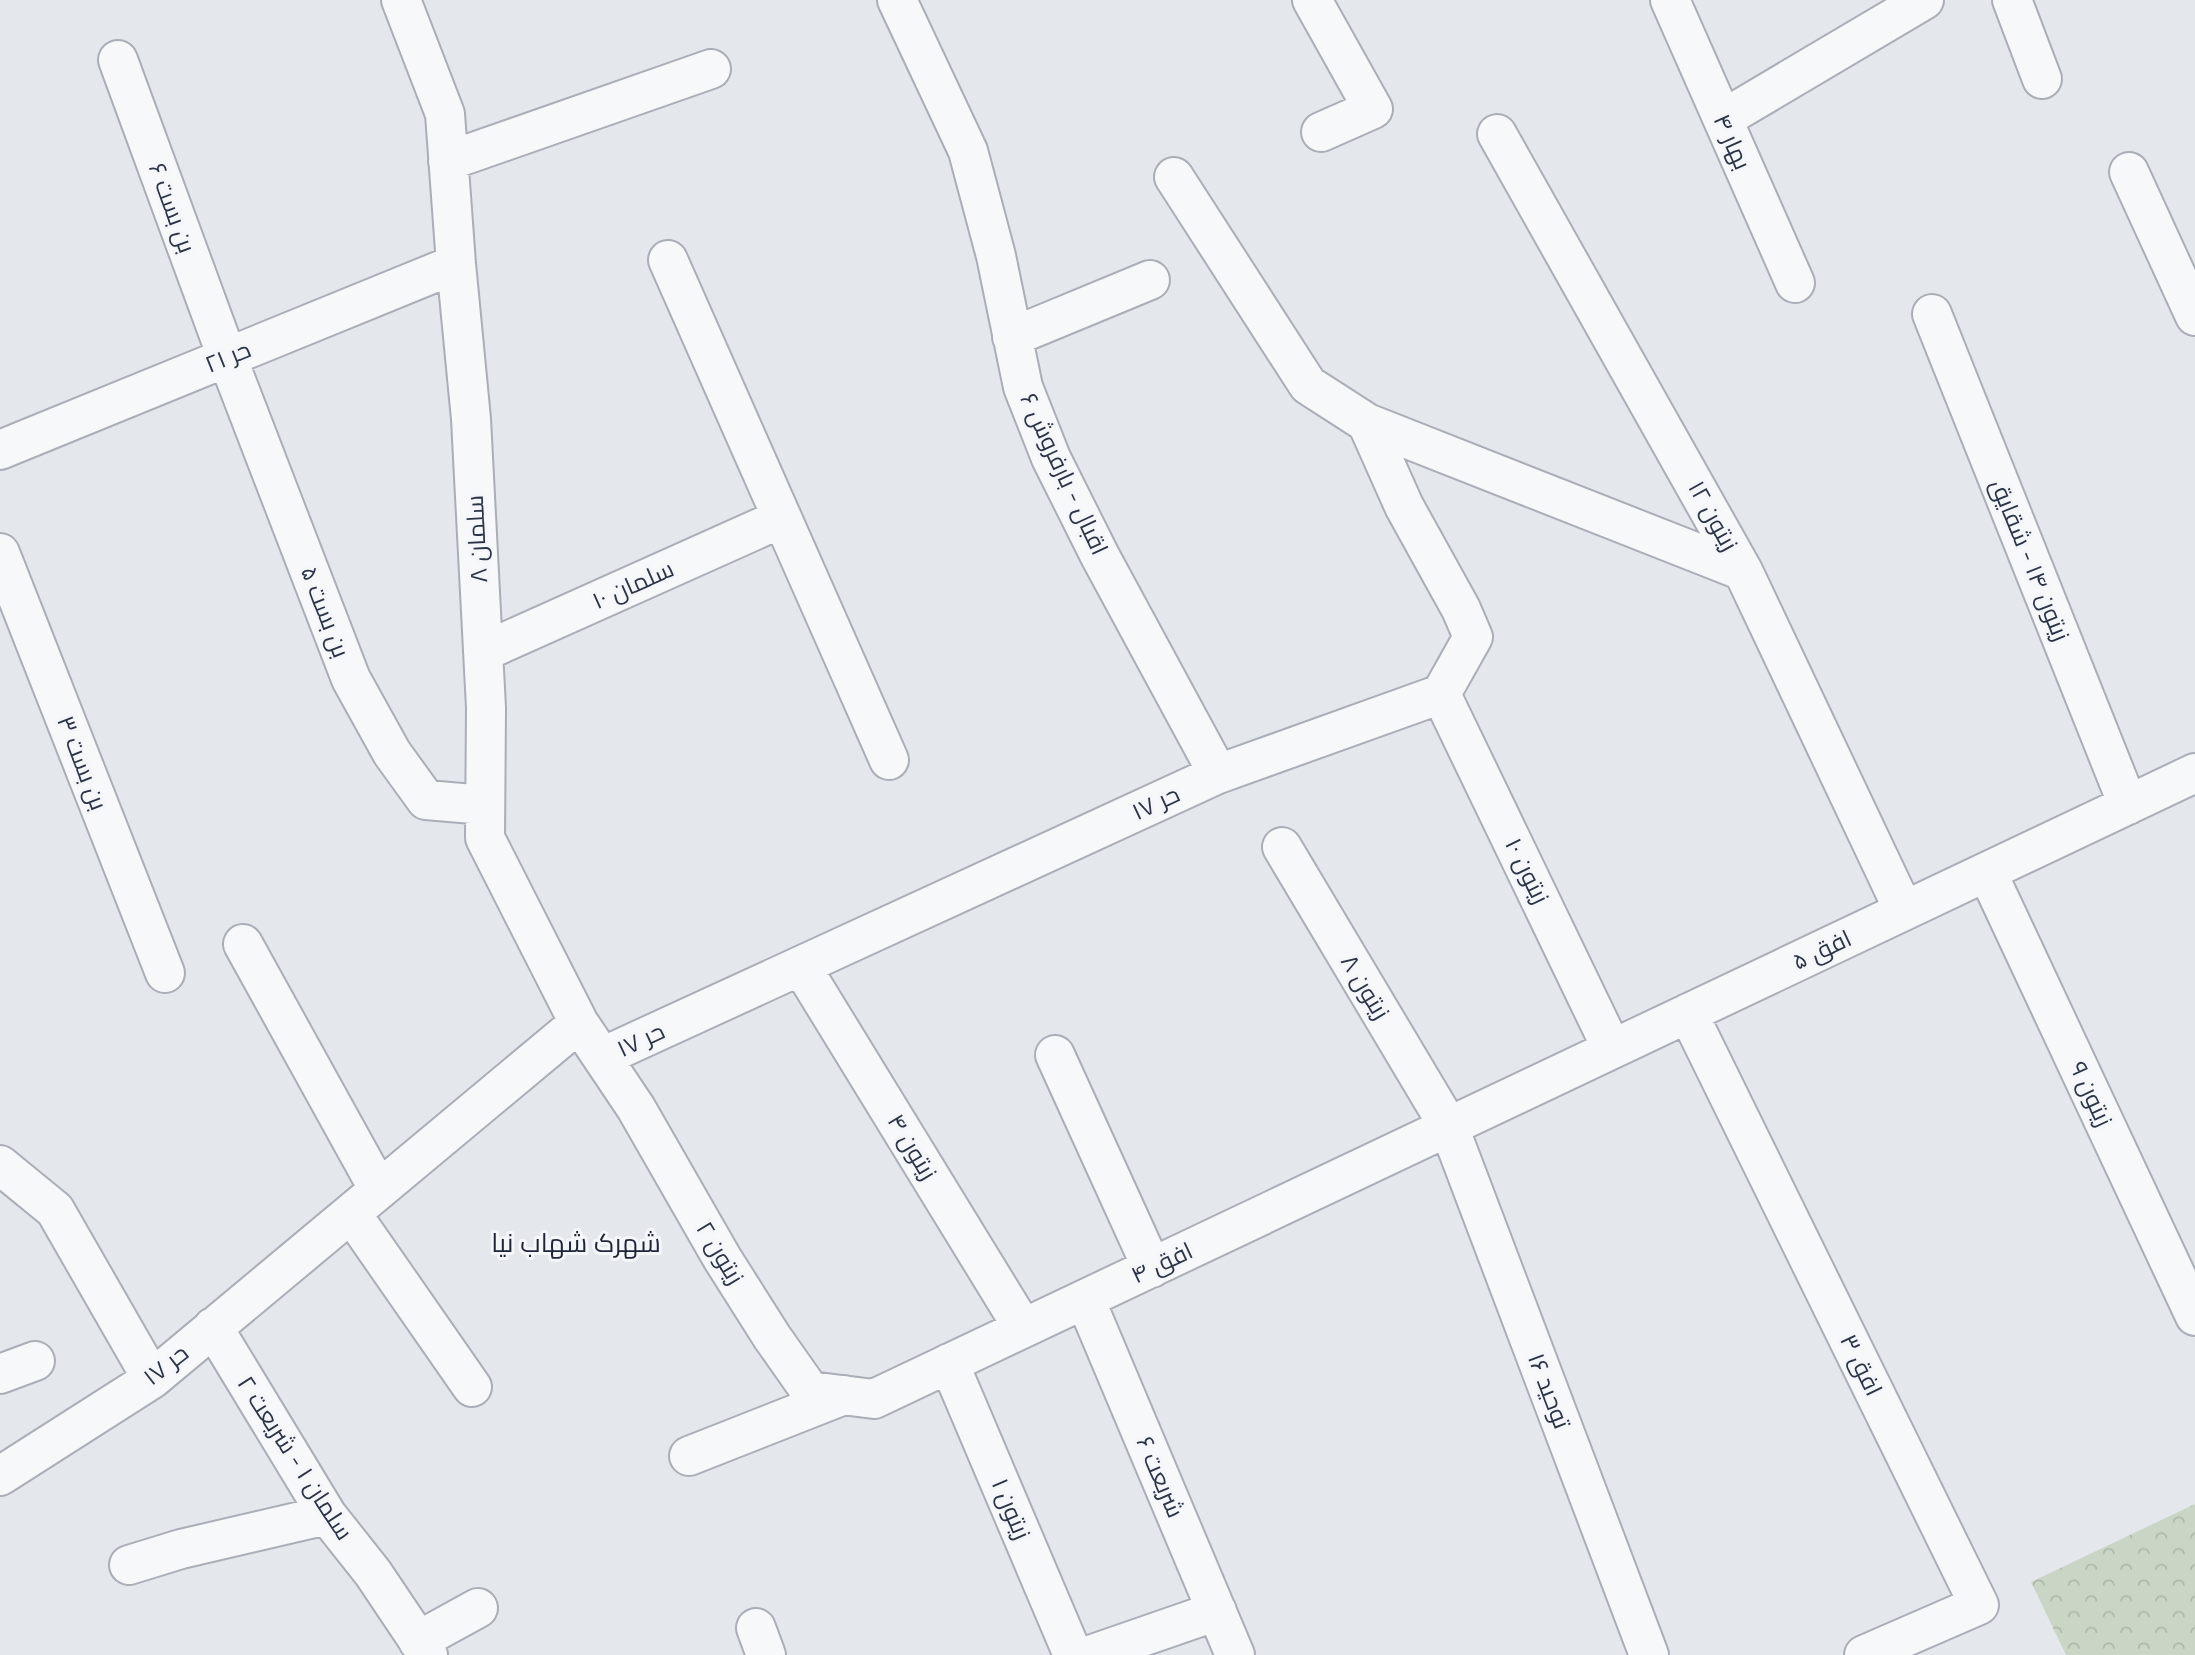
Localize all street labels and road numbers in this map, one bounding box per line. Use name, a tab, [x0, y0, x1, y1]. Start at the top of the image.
street label: بهار ۴	[1707, 109, 1758, 174]
street label: بن بست ۶	[143, 158, 203, 257]
street label: حر ۲۱	[200, 333, 255, 379]
street label: اقبال - بارفروش ۶	[1014, 388, 1116, 559]
street label: زیتون ۱۴ - شقایق	[1984, 474, 2077, 645]
street label: زیتون ۱۲	[1682, 475, 1745, 556]
street label: سلمان ۸	[459, 494, 493, 584]
street label: سلمان ۱۰	[587, 553, 678, 615]
street label: بن بست ۵	[295, 562, 357, 662]
street label: بن بست ۳	[51, 711, 115, 814]
street label: حر ۱۷	[1127, 778, 1184, 826]
street label: زیتون ۱۰	[1499, 833, 1557, 908]
street label: افق ۵	[1787, 922, 1856, 977]
street label: زیتون ۸	[1335, 948, 1397, 1025]
street label: حر ۱۷	[612, 1015, 669, 1063]
street label: زیتون ۹	[2064, 1056, 2120, 1131]
street label: زیتون ۴	[881, 1108, 944, 1185]
street label: زیتون ۲	[690, 1215, 751, 1290]
street label: افق ۴	[1126, 1235, 1198, 1290]
street label: افق ۳	[1833, 1329, 1890, 1401]
street label: حر ۱۷	[137, 1337, 194, 1391]
street label: توحید ۱۶	[1522, 1349, 1578, 1433]
street label: سلمان ۱ - شریعت ۲	[232, 1370, 360, 1545]
street label: شریعت ۶	[1130, 1431, 1191, 1522]
street label: زیتون ۱	[986, 1474, 1038, 1544]

